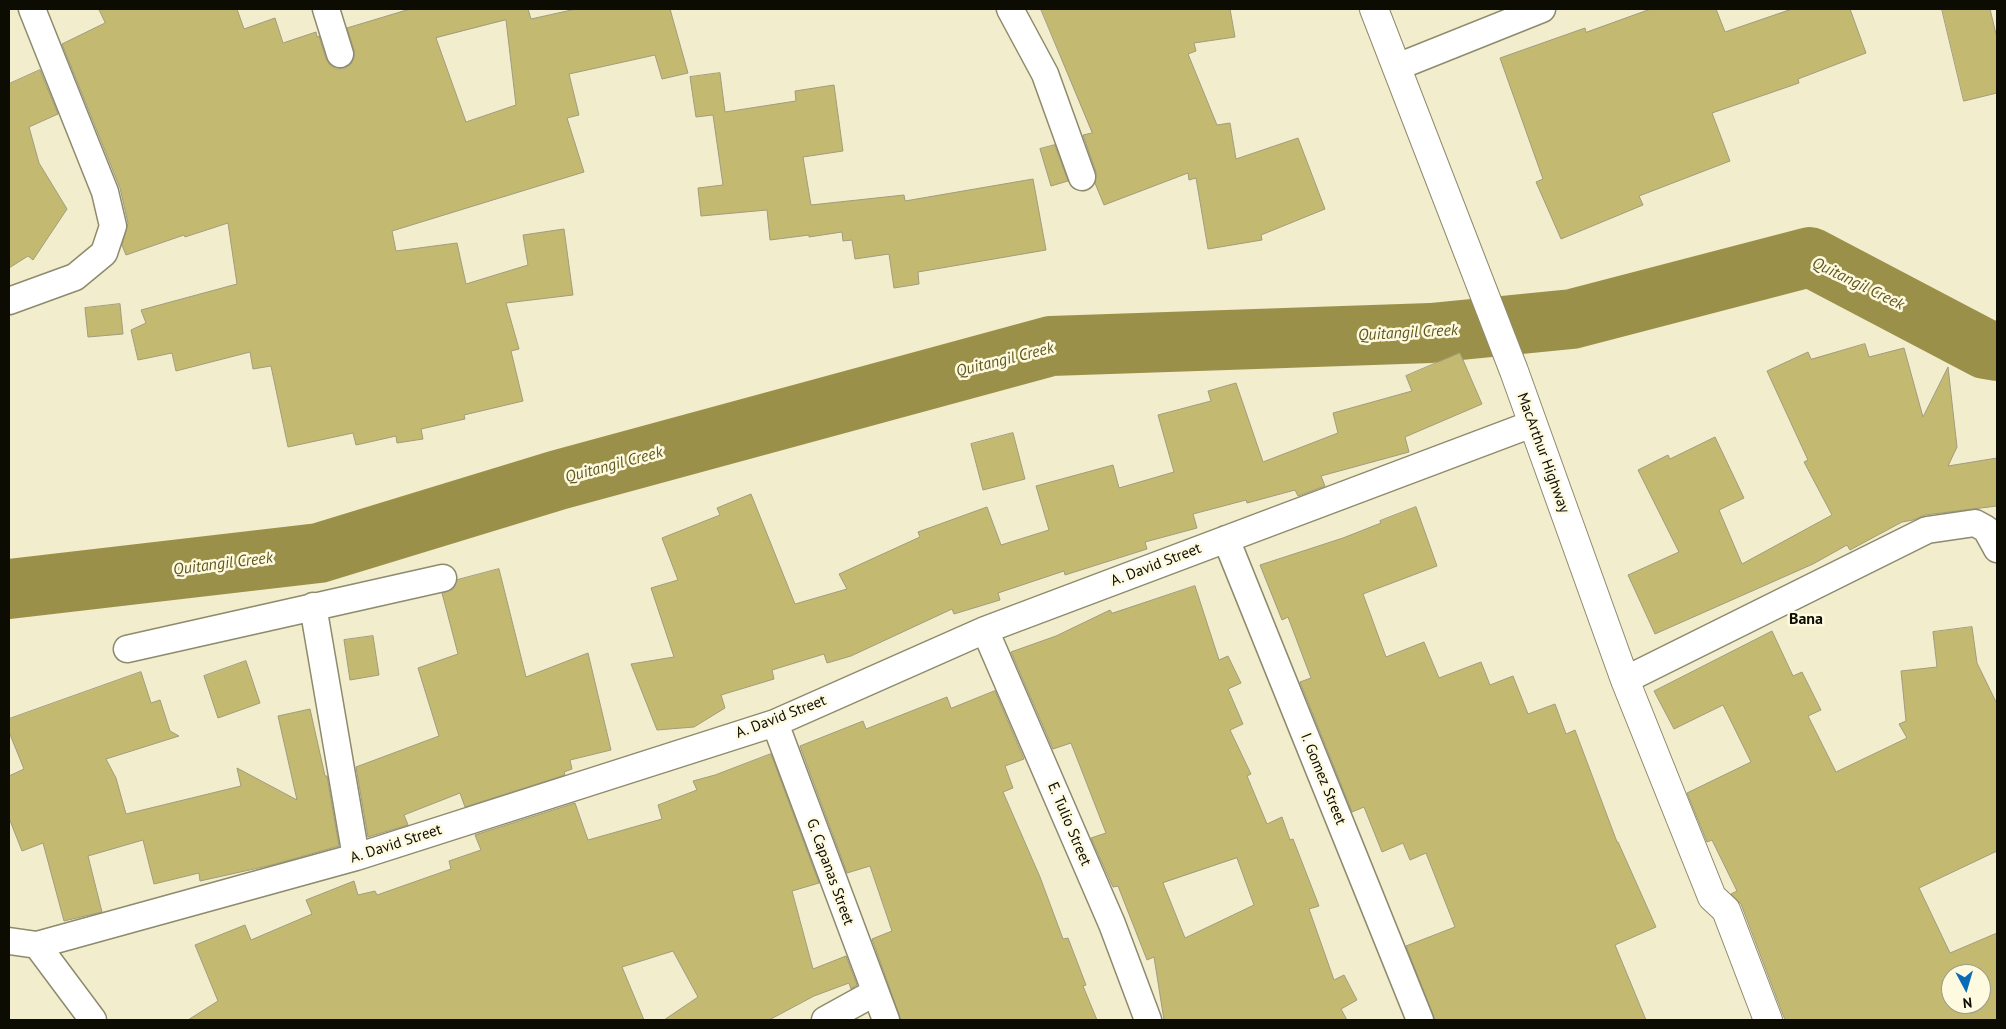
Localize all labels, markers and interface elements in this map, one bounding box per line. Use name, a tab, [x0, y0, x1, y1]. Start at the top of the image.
water label: Quitangil Creek	[1809, 253, 1907, 315]
water label: Quitangil Creek	[1357, 321, 1459, 345]
water label: Quitangil Creek	[954, 339, 1056, 381]
street label: MacArthur Highway	[1513, 390, 1573, 516]
water label: Quitangil Creek	[563, 443, 665, 487]
street label: A. David Street	[1108, 540, 1204, 590]
water label: Quitangil Creek	[172, 548, 274, 580]
district label: Bana	[1789, 609, 1823, 629]
street label: A. David Street	[733, 692, 829, 742]
street label: I. Gomez Street	[1296, 730, 1350, 828]
street label: E. Tulio Street	[1043, 780, 1095, 868]
street label: G. Capanas Street	[802, 816, 858, 928]
street label: A. David Street	[348, 821, 444, 867]
north arrow	[1941, 964, 1991, 1014]
text: N	[1962, 993, 1973, 1012]

